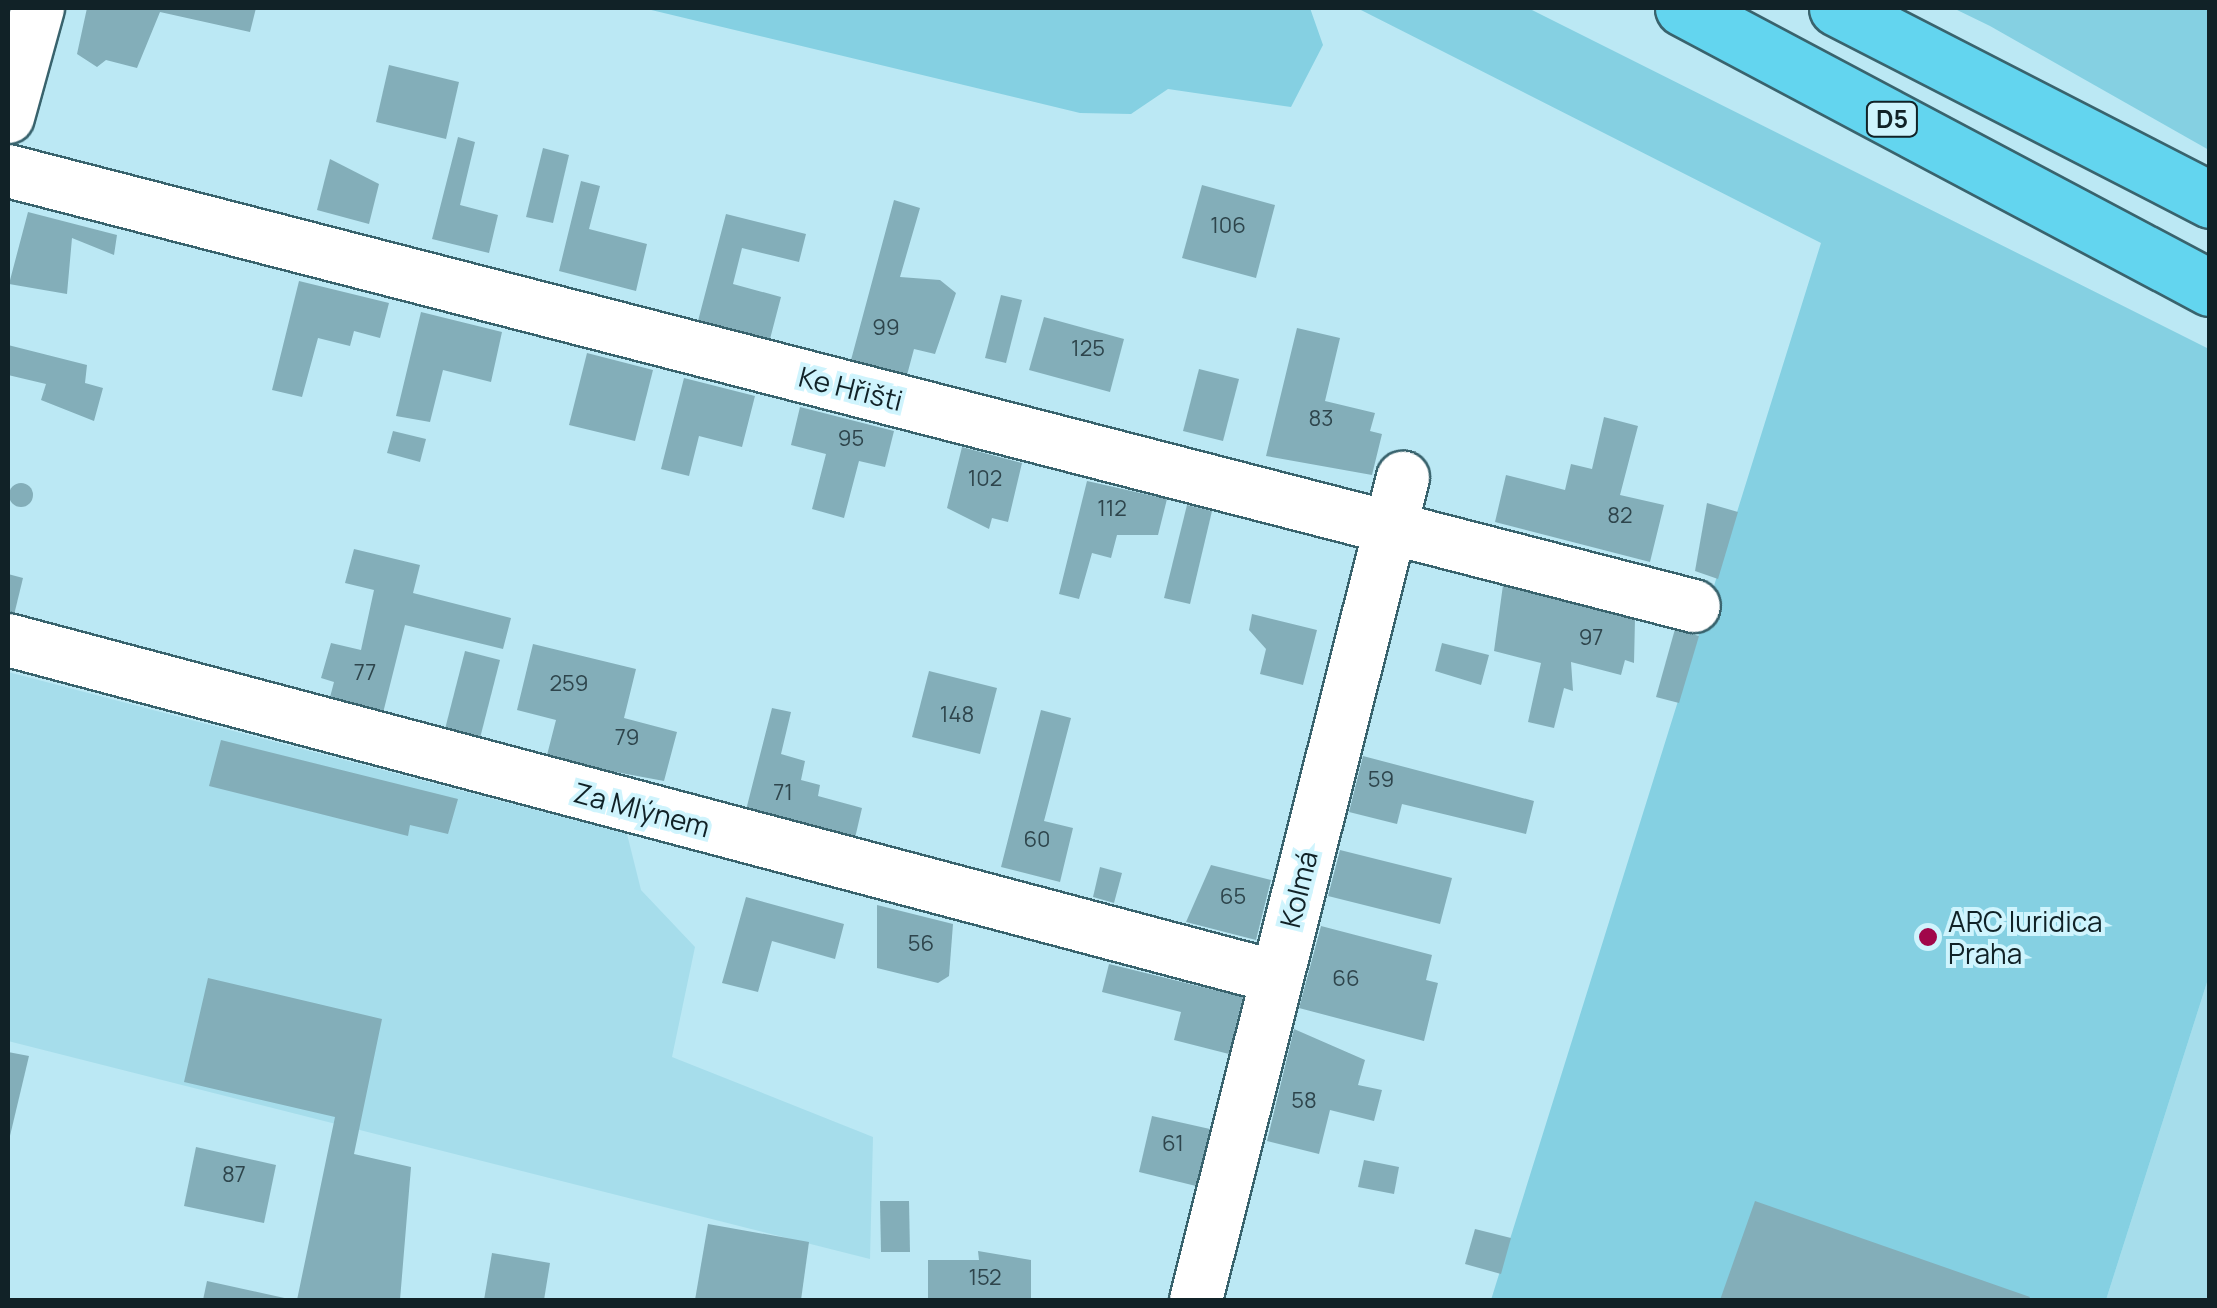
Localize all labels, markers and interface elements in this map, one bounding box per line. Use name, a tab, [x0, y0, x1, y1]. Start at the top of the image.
road number: D5	[1864, 99, 1920, 139]
house number: 106	[1210, 213, 1246, 239]
house number: 99	[872, 315, 900, 341]
house number: 125	[1071, 336, 1105, 362]
street label: Ke Hřišti	[796, 359, 906, 417]
house number: 83	[1309, 406, 1333, 432]
house number: 95	[838, 426, 864, 452]
house number: 102	[968, 466, 1002, 492]
house number: 112	[1097, 496, 1127, 522]
house number: 82	[1607, 503, 1633, 529]
house number: 97	[1579, 625, 1603, 651]
house number: 77	[354, 660, 376, 686]
house number: 259	[550, 671, 588, 697]
house number: 148	[940, 702, 974, 728]
house number: 79	[615, 725, 639, 751]
house number: 59	[1368, 767, 1394, 793]
street label: Za Mlýnem	[570, 775, 714, 843]
house number: 71	[773, 780, 793, 806]
house number: 60	[1023, 827, 1051, 853]
street label: Kolmá	[1272, 847, 1324, 931]
house number: 65	[1220, 884, 1246, 910]
place label: ARC Iuridica Praha	[1948, 904, 2103, 970]
marker: ARC Iuridica Praha	[1917, 926, 1939, 948]
house number: 56	[908, 931, 934, 957]
house number: 66	[1332, 966, 1360, 992]
house number: 58	[1291, 1088, 1317, 1114]
house number: 61	[1162, 1131, 1184, 1157]
house number: 87	[222, 1162, 246, 1188]
house number: 152	[968, 1265, 1002, 1291]

